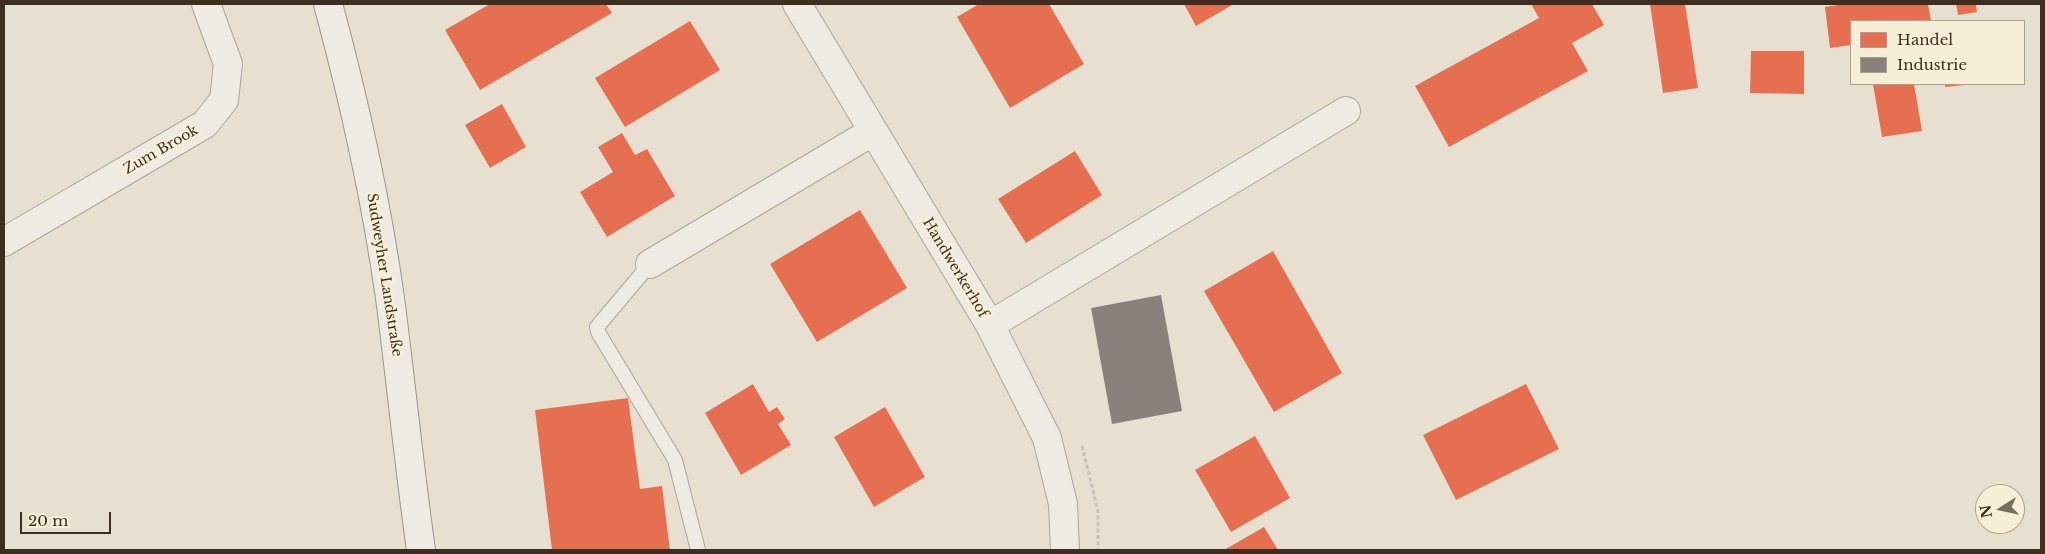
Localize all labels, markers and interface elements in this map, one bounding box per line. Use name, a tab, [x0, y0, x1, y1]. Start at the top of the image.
legend	[1850, 20, 2025, 85]
text: Handel	[1897, 30, 1953, 49]
text: Industrie	[1897, 55, 1967, 74]
street label: Zum Brook	[121, 122, 201, 178]
street label: Sudweyher Landstraße	[363, 192, 405, 358]
street label: Handwerkerhof	[919, 215, 991, 321]
north arrow	[1975, 484, 2025, 534]
scale bar	[22, 502, 114, 534]
text: N	[1976, 503, 1996, 519]
text: 20 m	[28, 511, 68, 530]

